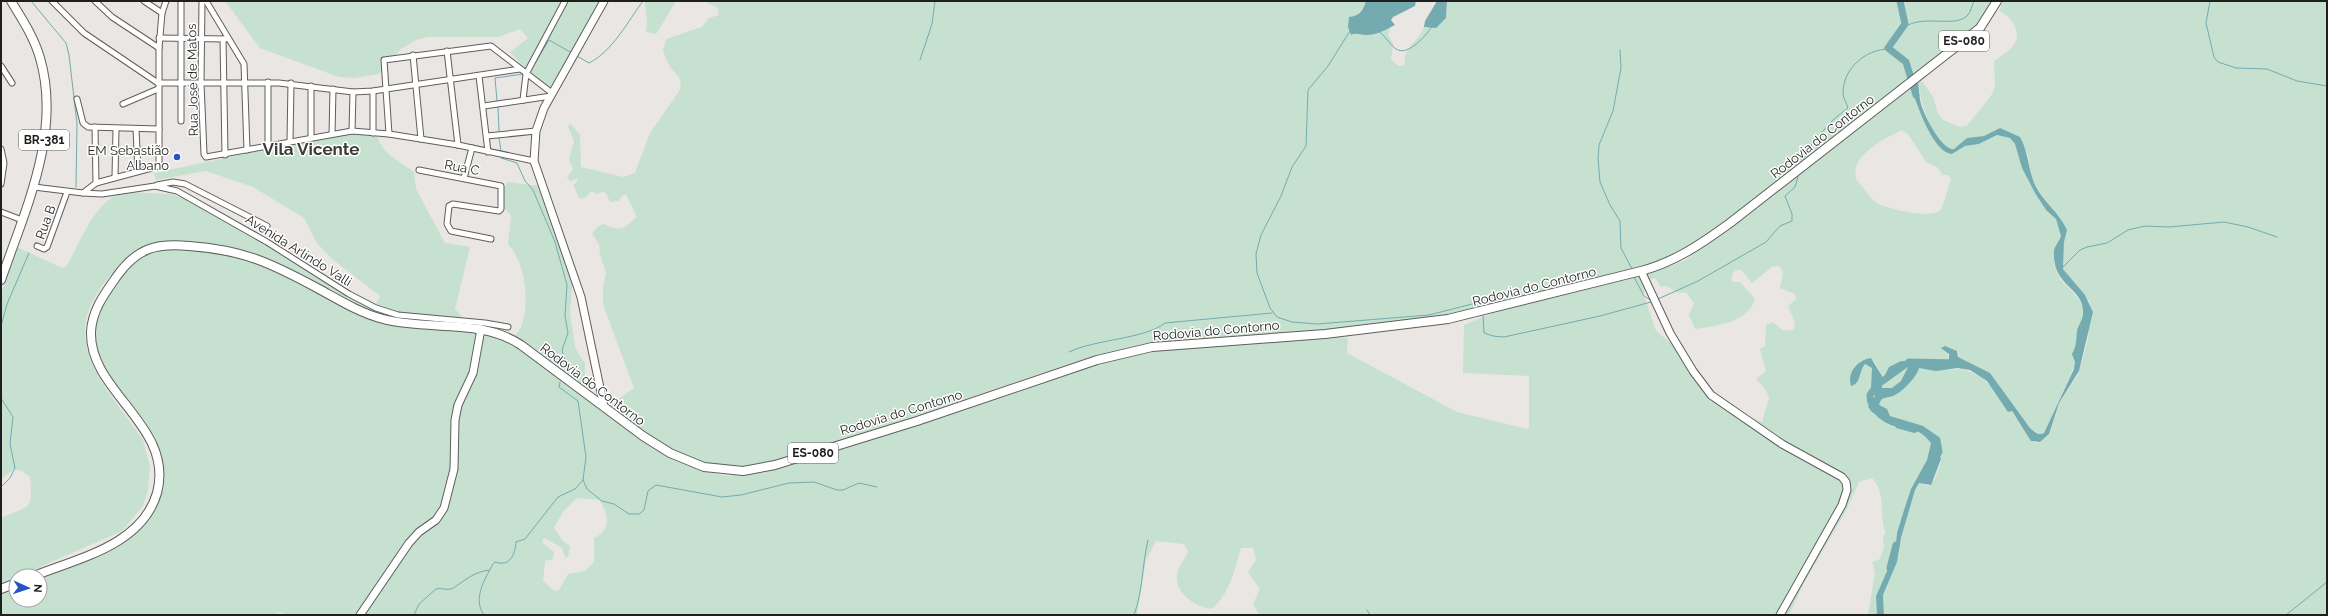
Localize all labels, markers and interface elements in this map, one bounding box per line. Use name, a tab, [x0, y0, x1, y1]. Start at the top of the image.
street label: Rua José de Matos	[184, 23, 201, 137]
road number: ES-080	[1939, 31, 1989, 51]
street label: Rodovia do Contorno	[1768, 91, 1877, 181]
road number: BR-381	[19, 130, 69, 150]
district label: Vila Vicente	[263, 139, 359, 159]
place label: EM Sebastião Albano	[87, 143, 169, 173]
marker: EM Sebastião Albano	[172, 152, 182, 162]
street label: Rua C	[443, 157, 481, 178]
street label: Rua B	[32, 203, 59, 241]
street label: Avenida Arlindo Valli	[243, 212, 355, 289]
street label: Rodovia do Contorno	[1471, 264, 1598, 309]
street label: Rodovia do Contorno	[1152, 317, 1280, 344]
street label: Rodovia do Contorno	[538, 340, 648, 429]
street label: Rodovia do Contorno	[838, 387, 964, 438]
road number: ES-080	[788, 443, 838, 463]
north arrow	[8, 568, 48, 608]
text: N	[31, 584, 44, 593]

